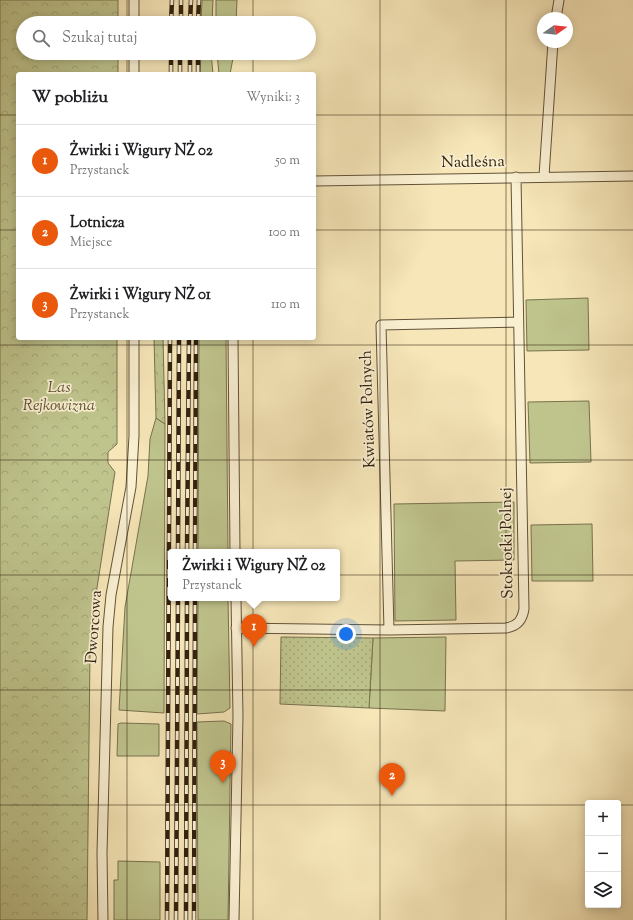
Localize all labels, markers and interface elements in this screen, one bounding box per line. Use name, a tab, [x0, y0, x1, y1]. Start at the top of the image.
north arrow	[537, 12, 573, 48]
search box	[16, 16, 316, 60]
icon: search	[30, 27, 52, 49]
text: Szukaj tutaj	[62, 28, 137, 49]
text: W pobliżu	[32, 86, 108, 110]
text: Wyniki: 3	[246, 89, 300, 107]
text: Żwirki i Wigury NŻ 02	[70, 141, 213, 162]
street label: Nadleśna	[441, 151, 506, 175]
text: 1	[43, 152, 47, 170]
text: 50 m	[275, 152, 300, 170]
text: Przystanek	[70, 162, 130, 180]
text: Lotnicza	[70, 213, 125, 234]
text: 2	[42, 224, 48, 242]
text: 100 m	[268, 224, 300, 242]
text: Miejsce	[70, 234, 112, 252]
text: Żwirki i Wigury NŻ 01	[70, 285, 211, 306]
text: 3	[42, 296, 48, 314]
text: 110 m	[271, 296, 300, 314]
text: Przystanek	[70, 306, 130, 324]
street label: Kwiatów Polnych	[355, 349, 383, 468]
park label: Las Rejkowizna	[23, 377, 95, 418]
street label: Stokrotki Polnej	[496, 487, 520, 599]
popup	[168, 549, 340, 601]
text: Żwirki i Wigury NŻ 02	[183, 556, 325, 577]
text: Przystanek	[183, 577, 242, 595]
street label: Dworcowa	[81, 589, 109, 665]
pin: 1	[241, 614, 267, 647]
your location	[336, 624, 356, 644]
pin: 3	[210, 750, 236, 783]
pin: 2	[379, 763, 405, 796]
map controls	[585, 800, 621, 908]
button: +	[585, 800, 621, 836]
button: −	[585, 836, 621, 872]
button: layers	[585, 872, 621, 908]

